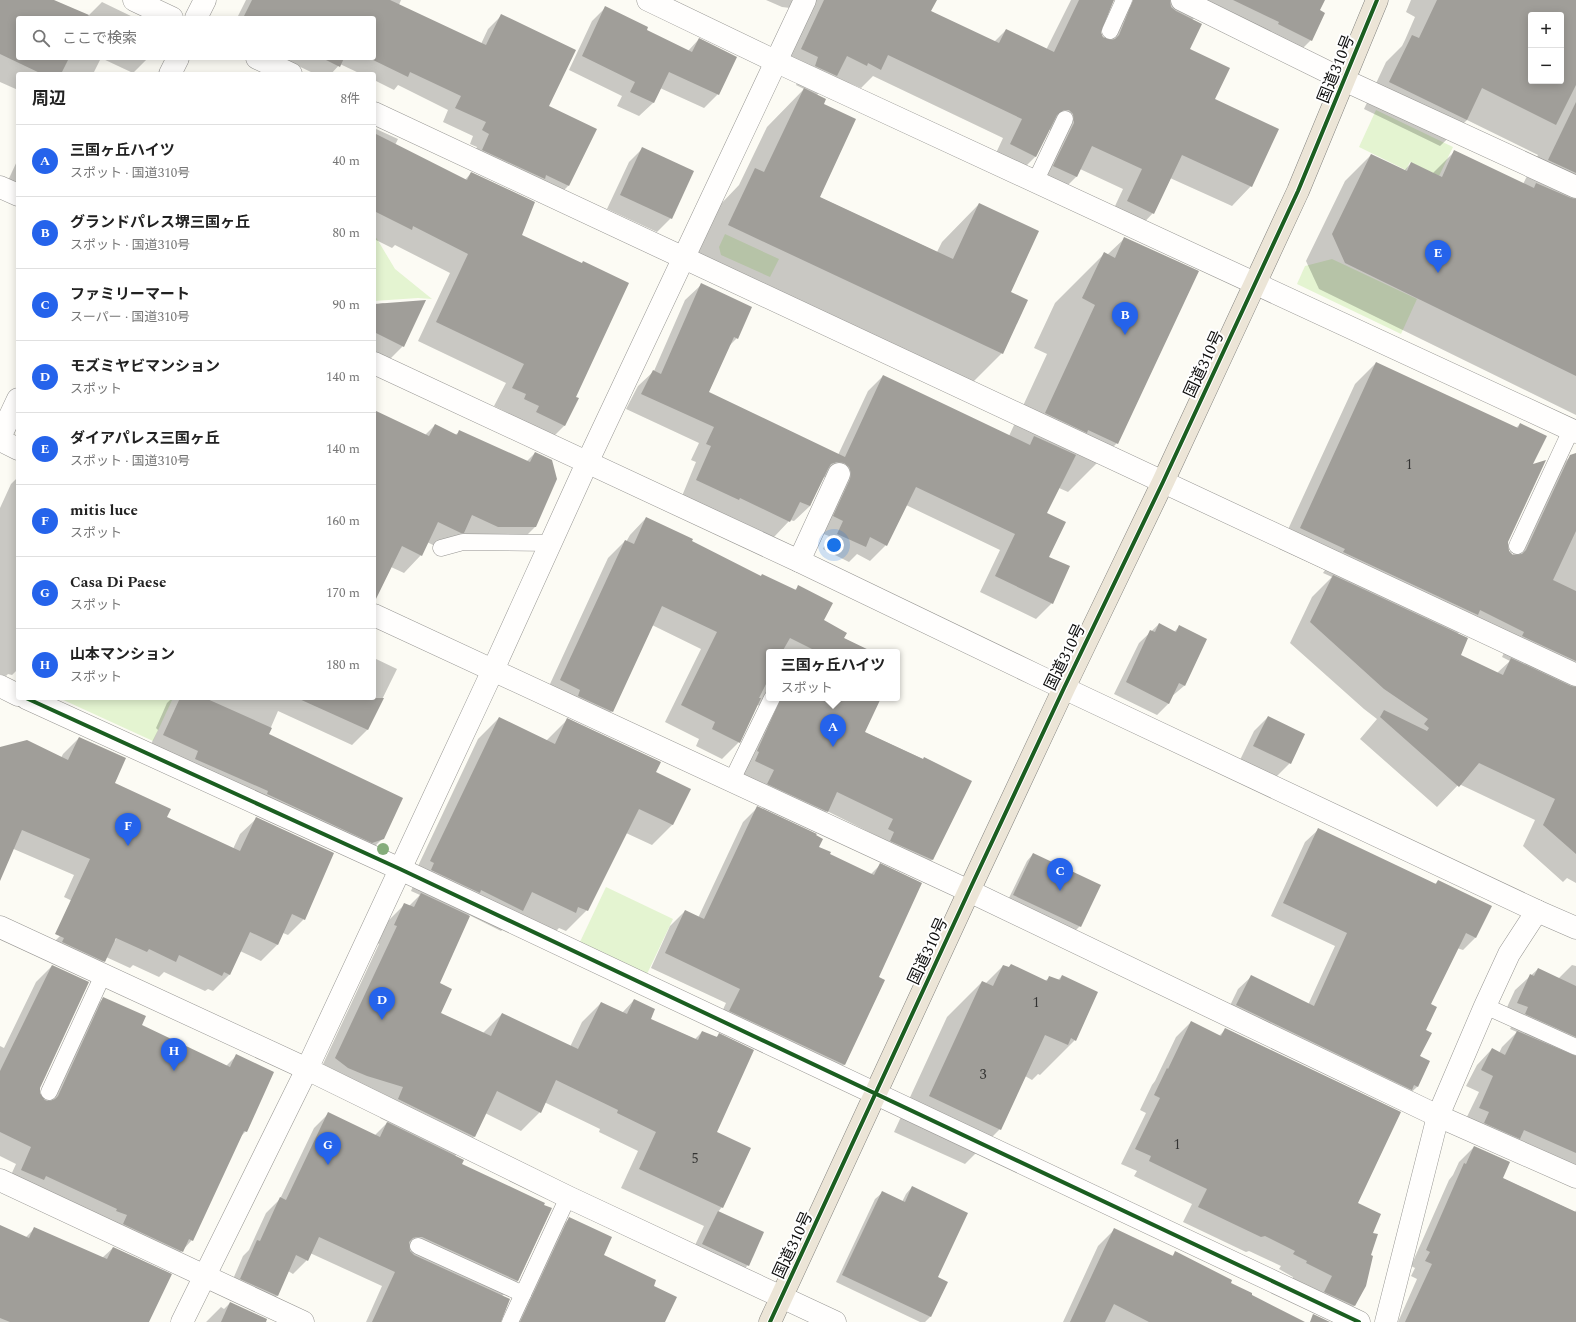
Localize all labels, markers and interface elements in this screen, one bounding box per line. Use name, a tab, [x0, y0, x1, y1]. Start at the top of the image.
map controls	[1528, 12, 1564, 84]
button: +	[1528, 12, 1564, 48]
search box	[16, 16, 376, 60]
icon: search	[30, 27, 52, 49]
text: ここで検索	[62, 27, 137, 50]
street label: 国道310号	[1311, 31, 1361, 107]
button: −	[1528, 48, 1564, 84]
text: 周辺	[32, 86, 66, 112]
text: 8件	[340, 89, 360, 109]
text: 三国ヶ丘ハイツ	[70, 139, 175, 162]
text: A	[40, 151, 50, 171]
text: 40 m	[333, 151, 360, 171]
text: スポット · 国道310号	[70, 163, 190, 183]
text: グランドパレス堺三国ヶ丘	[70, 211, 250, 234]
text: B	[40, 223, 50, 243]
text: 80 m	[333, 223, 360, 243]
text: スポット · 国道310号	[70, 235, 190, 255]
pin: E	[1425, 240, 1451, 273]
text: ファミリーマート	[70, 283, 190, 306]
text: C	[40, 295, 50, 315]
text: 90 m	[333, 295, 360, 315]
pin: B	[1112, 302, 1138, 335]
text: スーパー · 国道310号	[70, 307, 190, 327]
street label: 国道310号	[1178, 326, 1230, 402]
text: モズミヤビマンション	[70, 355, 220, 378]
text: D	[40, 367, 50, 387]
text: 140 m	[326, 367, 360, 387]
text: スポット	[70, 379, 122, 399]
text: ダイアパレス三国ヶ丘	[70, 427, 220, 450]
text: E	[41, 439, 49, 459]
text: 140 m	[326, 439, 360, 459]
text: スポット · 国道310号	[70, 451, 190, 471]
house number: 1	[1406, 454, 1413, 475]
text: mitis luce	[70, 499, 138, 522]
text: F	[41, 511, 49, 531]
text: 160 m	[326, 511, 360, 531]
text: スポット	[70, 523, 122, 543]
your location	[824, 535, 844, 555]
text: Casa Di Paese	[70, 571, 166, 594]
text: G	[40, 583, 50, 603]
text: 170 m	[326, 583, 360, 603]
text: スポット	[70, 595, 122, 615]
street label: 国道310号	[1038, 619, 1092, 695]
text: 山本マンション	[70, 643, 175, 666]
popup	[766, 649, 900, 701]
text: 三国ヶ丘ハイツ	[781, 654, 885, 677]
text: H	[40, 655, 50, 675]
text: 180 m	[326, 655, 360, 675]
text: スポット	[70, 667, 122, 687]
text: スポット	[781, 678, 833, 698]
pin: A	[820, 714, 846, 747]
pin: F	[115, 813, 141, 846]
pin: C	[1047, 858, 1073, 891]
street label: 国道310号	[902, 913, 954, 989]
pin: D	[369, 987, 395, 1020]
house number: 1	[1033, 992, 1040, 1013]
pin: H	[161, 1038, 187, 1071]
house number: 3	[980, 1064, 987, 1085]
pin: G	[315, 1132, 341, 1165]
house number: 1	[1174, 1134, 1181, 1155]
house number: 5	[692, 1148, 699, 1169]
street label: 国道310号	[767, 1207, 819, 1283]

